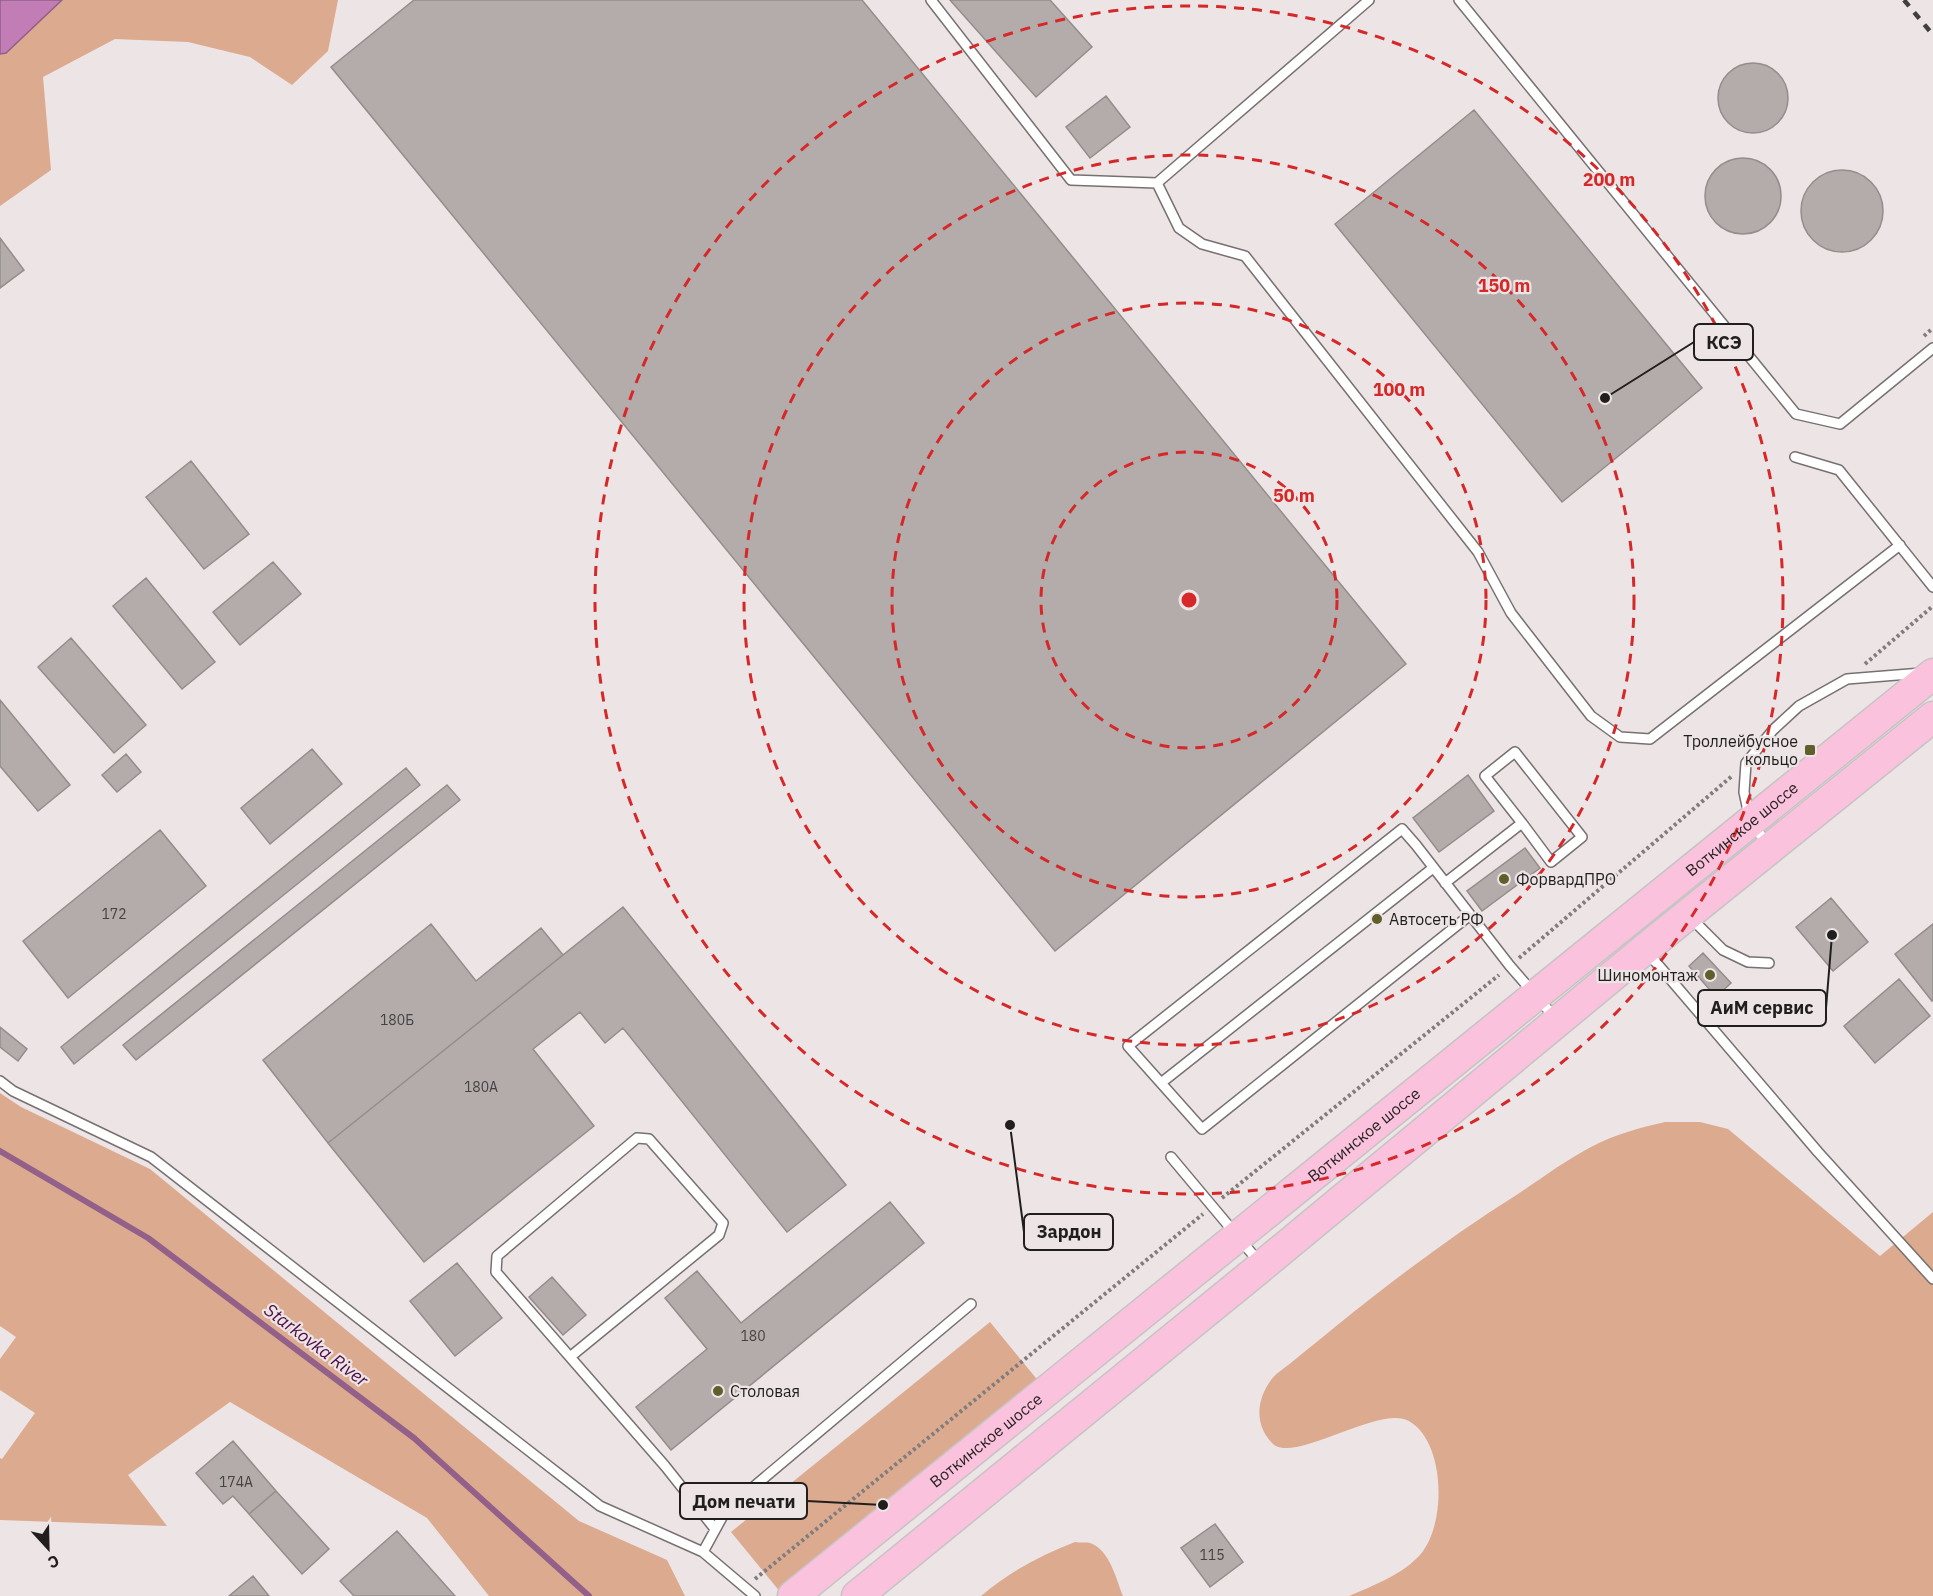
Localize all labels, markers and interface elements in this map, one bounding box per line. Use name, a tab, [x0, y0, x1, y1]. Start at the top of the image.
text: 200 m	[1583, 168, 1635, 191]
text: 150 m	[1478, 274, 1530, 297]
callout: КСЭ	[1694, 324, 1753, 360]
text: КСЭ	[1706, 331, 1742, 354]
text: 100 m	[1373, 378, 1425, 401]
text: 50 m	[1273, 484, 1315, 507]
centre of rings	[1179, 590, 1199, 610]
place label: Троллейбусное кольцо	[1683, 731, 1798, 769]
marker: Троллейбусное кольцо	[1803, 743, 1817, 757]
street label: Воткинское шоссе	[1681, 777, 1802, 880]
place label: ФорвардПРО	[1516, 869, 1616, 889]
marker: ФорвардПРО	[1497, 872, 1511, 886]
house number: 172	[101, 905, 127, 923]
place label: Автосеть РФ	[1389, 909, 1484, 929]
marker: Автосеть РФ	[1370, 912, 1384, 926]
place label: Шиномонтаж	[1597, 965, 1698, 985]
marker: Шиномонтаж	[1703, 968, 1717, 982]
callout: АиМ сервис	[1698, 990, 1826, 1026]
text: АиМ сервис	[1710, 996, 1814, 1019]
house number: 180Б	[380, 1011, 414, 1029]
house number: 180А	[464, 1078, 498, 1096]
street label: Воткинское шоссе	[1303, 1083, 1424, 1186]
callout: Зардон	[1024, 1214, 1113, 1250]
text: Зардон	[1037, 1220, 1101, 1243]
water label: Starkovka River	[260, 1298, 373, 1391]
house number: 180	[740, 1327, 766, 1345]
place label: Столовая	[730, 1381, 800, 1401]
marker: Столовая	[711, 1384, 725, 1398]
street label: Воткинское шоссе	[925, 1388, 1046, 1492]
house number: 174А	[219, 1473, 253, 1491]
callout: Дом печати	[680, 1483, 807, 1519]
text: Дом печати	[692, 1490, 796, 1513]
north arrow	[18, 1518, 78, 1578]
house number: 115	[1199, 1546, 1225, 1564]
text: С	[45, 1551, 62, 1573]

